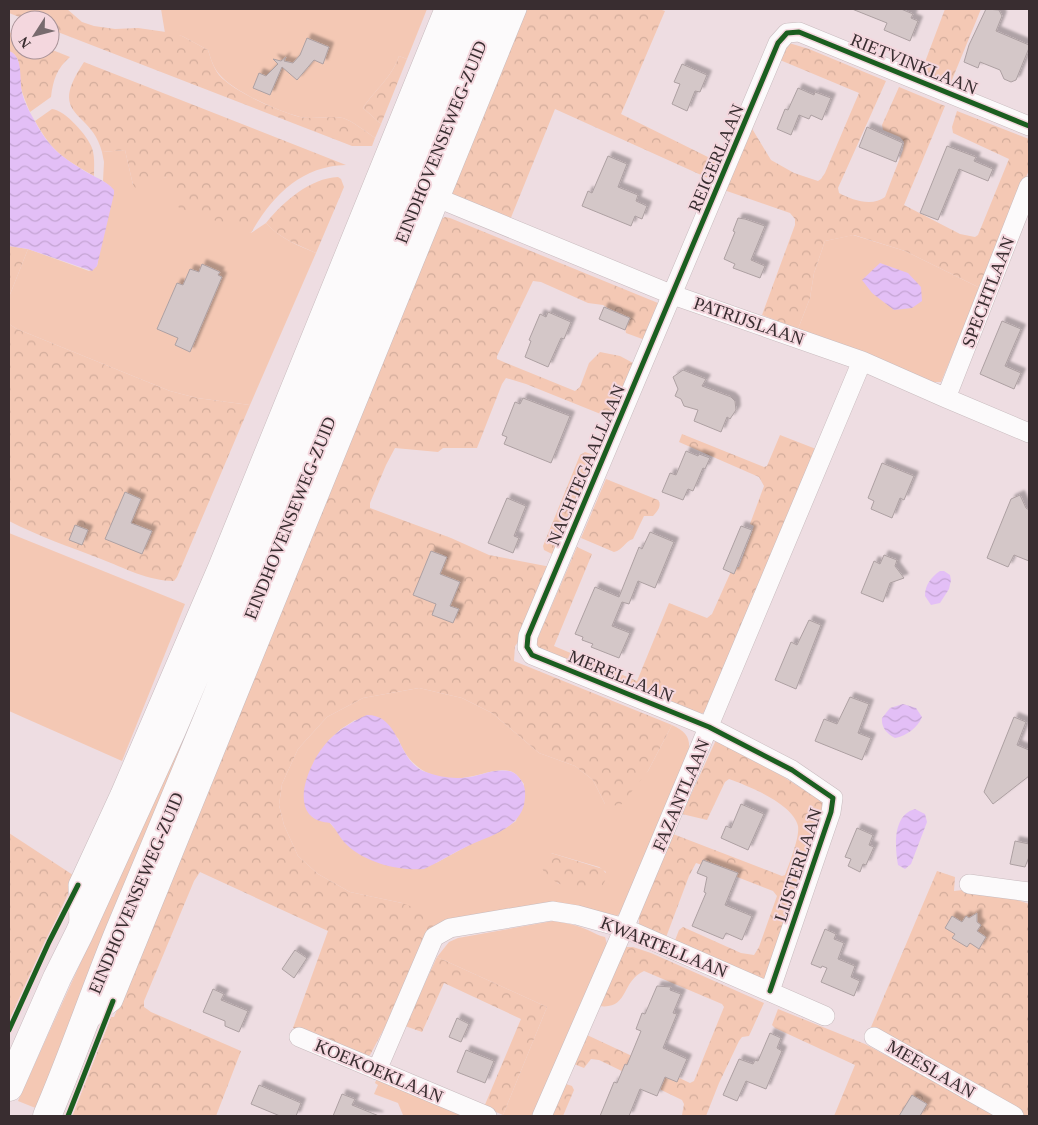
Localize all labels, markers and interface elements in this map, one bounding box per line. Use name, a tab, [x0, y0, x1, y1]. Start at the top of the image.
north arrow	[10, 10, 60, 60]
street label: RIETVINKLAAN	[848, 29, 980, 99]
text: N	[16, 34, 34, 51]
street label: EINDHOVENSEWEG-ZUID	[391, 38, 491, 246]
street label: REIGERLAAN	[684, 101, 748, 215]
street label: SPECHTLAAN	[958, 234, 1018, 350]
street label: PATRIJSLAAN	[691, 293, 807, 349]
street label: NACHTEGAALLAAN	[543, 381, 629, 549]
street label: EINDHOVENSEWEG-ZUID	[240, 414, 340, 622]
street label: MERELLAAN	[566, 646, 676, 706]
street label: FAZANTLAAN	[648, 736, 714, 854]
street label: EINDHOVENSEWEG-ZUID	[84, 789, 188, 997]
street label: LIJSTERLAAN	[770, 806, 826, 924]
street label: KWARTELLAAN	[598, 912, 730, 982]
street label: KOEKOEKLAAN	[312, 1035, 446, 1107]
street label: MEESLAAN	[884, 1036, 978, 1102]

